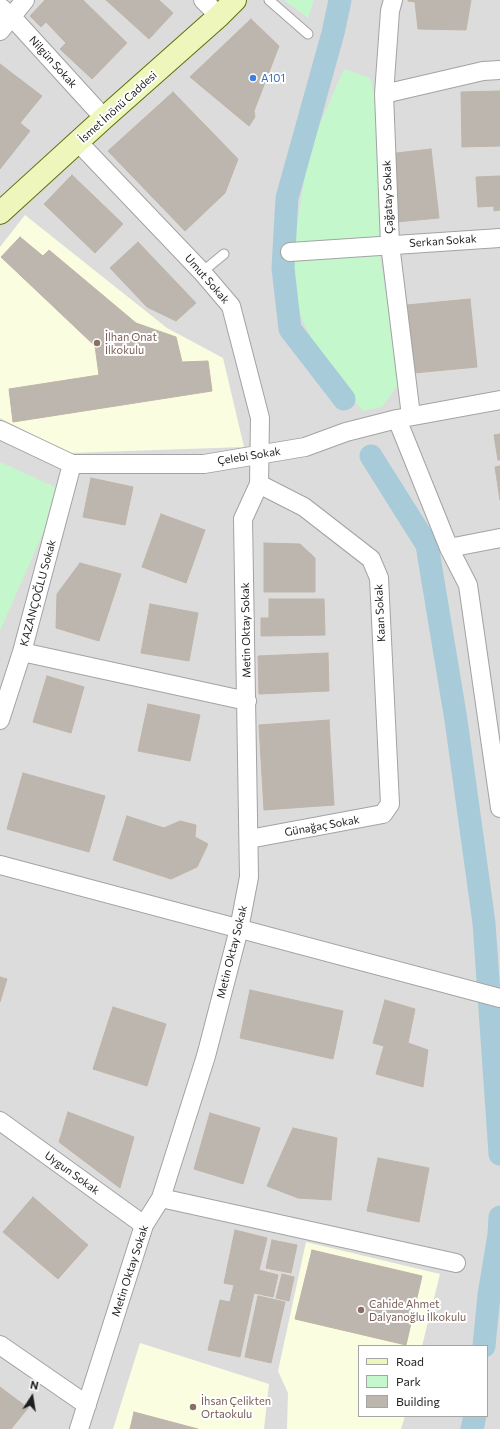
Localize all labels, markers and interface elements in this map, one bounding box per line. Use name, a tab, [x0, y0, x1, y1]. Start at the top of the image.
street label: Nilgün Sokak	[26, 33, 80, 91]
street label: İsmet İnönü Caddesi	[76, 69, 160, 145]
place label: A101	[261, 71, 285, 85]
marker: A101	[248, 73, 258, 83]
street label: Çağatay Sokak	[380, 160, 396, 234]
street label: Serkan Sokak	[409, 232, 477, 250]
street label: Umut Sokak	[182, 252, 232, 306]
place label: İlhan Onat İlkokulu	[105, 330, 157, 356]
marker: İlhan Onat İlkokulu	[92, 338, 102, 348]
street label: Çelebi Sokak	[216, 444, 282, 468]
street label: KAZANÇOĞLU Sokak	[17, 538, 59, 648]
street label: Metin Oktay Sokak	[239, 582, 253, 678]
street label: Kaan Sokak	[372, 584, 388, 642]
street label: Günağaç Sokak	[283, 813, 361, 839]
street label: Metin Oktay Sokak	[214, 904, 250, 1000]
street label: Uygun Sokak	[42, 1149, 102, 1197]
street label: Metin Oktay Sokak	[109, 1224, 151, 1318]
place label: Cahide Ahmet Dalyanoğlu İlkokulu	[369, 1297, 466, 1323]
marker: Cahide Ahmet Dalyanoğlu İlkokulu	[356, 1305, 366, 1315]
legend	[358, 1345, 488, 1417]
text: Road	[396, 1354, 424, 1368]
text: Park	[396, 1374, 421, 1388]
north arrow	[12, 1377, 52, 1417]
text: N	[29, 1378, 40, 1392]
place label: İhsan Çelikten Ortaokulu	[201, 1394, 271, 1420]
text: Building	[396, 1394, 440, 1408]
marker: İhsan Çelikten Ortaokulu	[188, 1402, 198, 1412]

